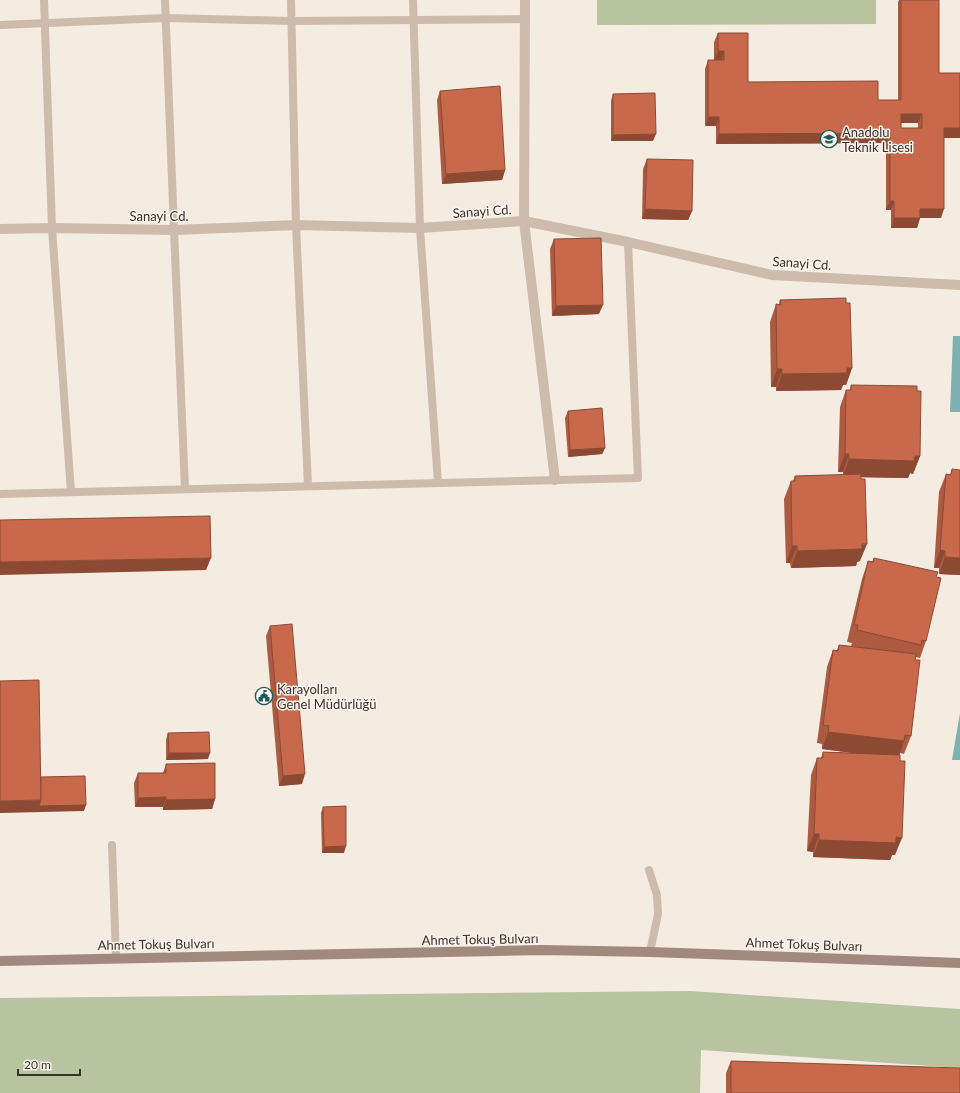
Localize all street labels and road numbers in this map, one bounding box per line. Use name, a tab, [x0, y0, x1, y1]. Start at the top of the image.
street label: Sanayi Cd.	[452, 201, 512, 221]
street label: Sanayi Cd.	[129, 208, 189, 224]
street label: Sanayi Cd.	[772, 253, 832, 273]
street label: Ahmet Tokuş Bulvarı	[421, 930, 539, 948]
street label: Ahmet Tokuş Bulvarı	[745, 934, 863, 954]
street label: Ahmet Tokuş Bulvarı	[97, 935, 215, 953]

